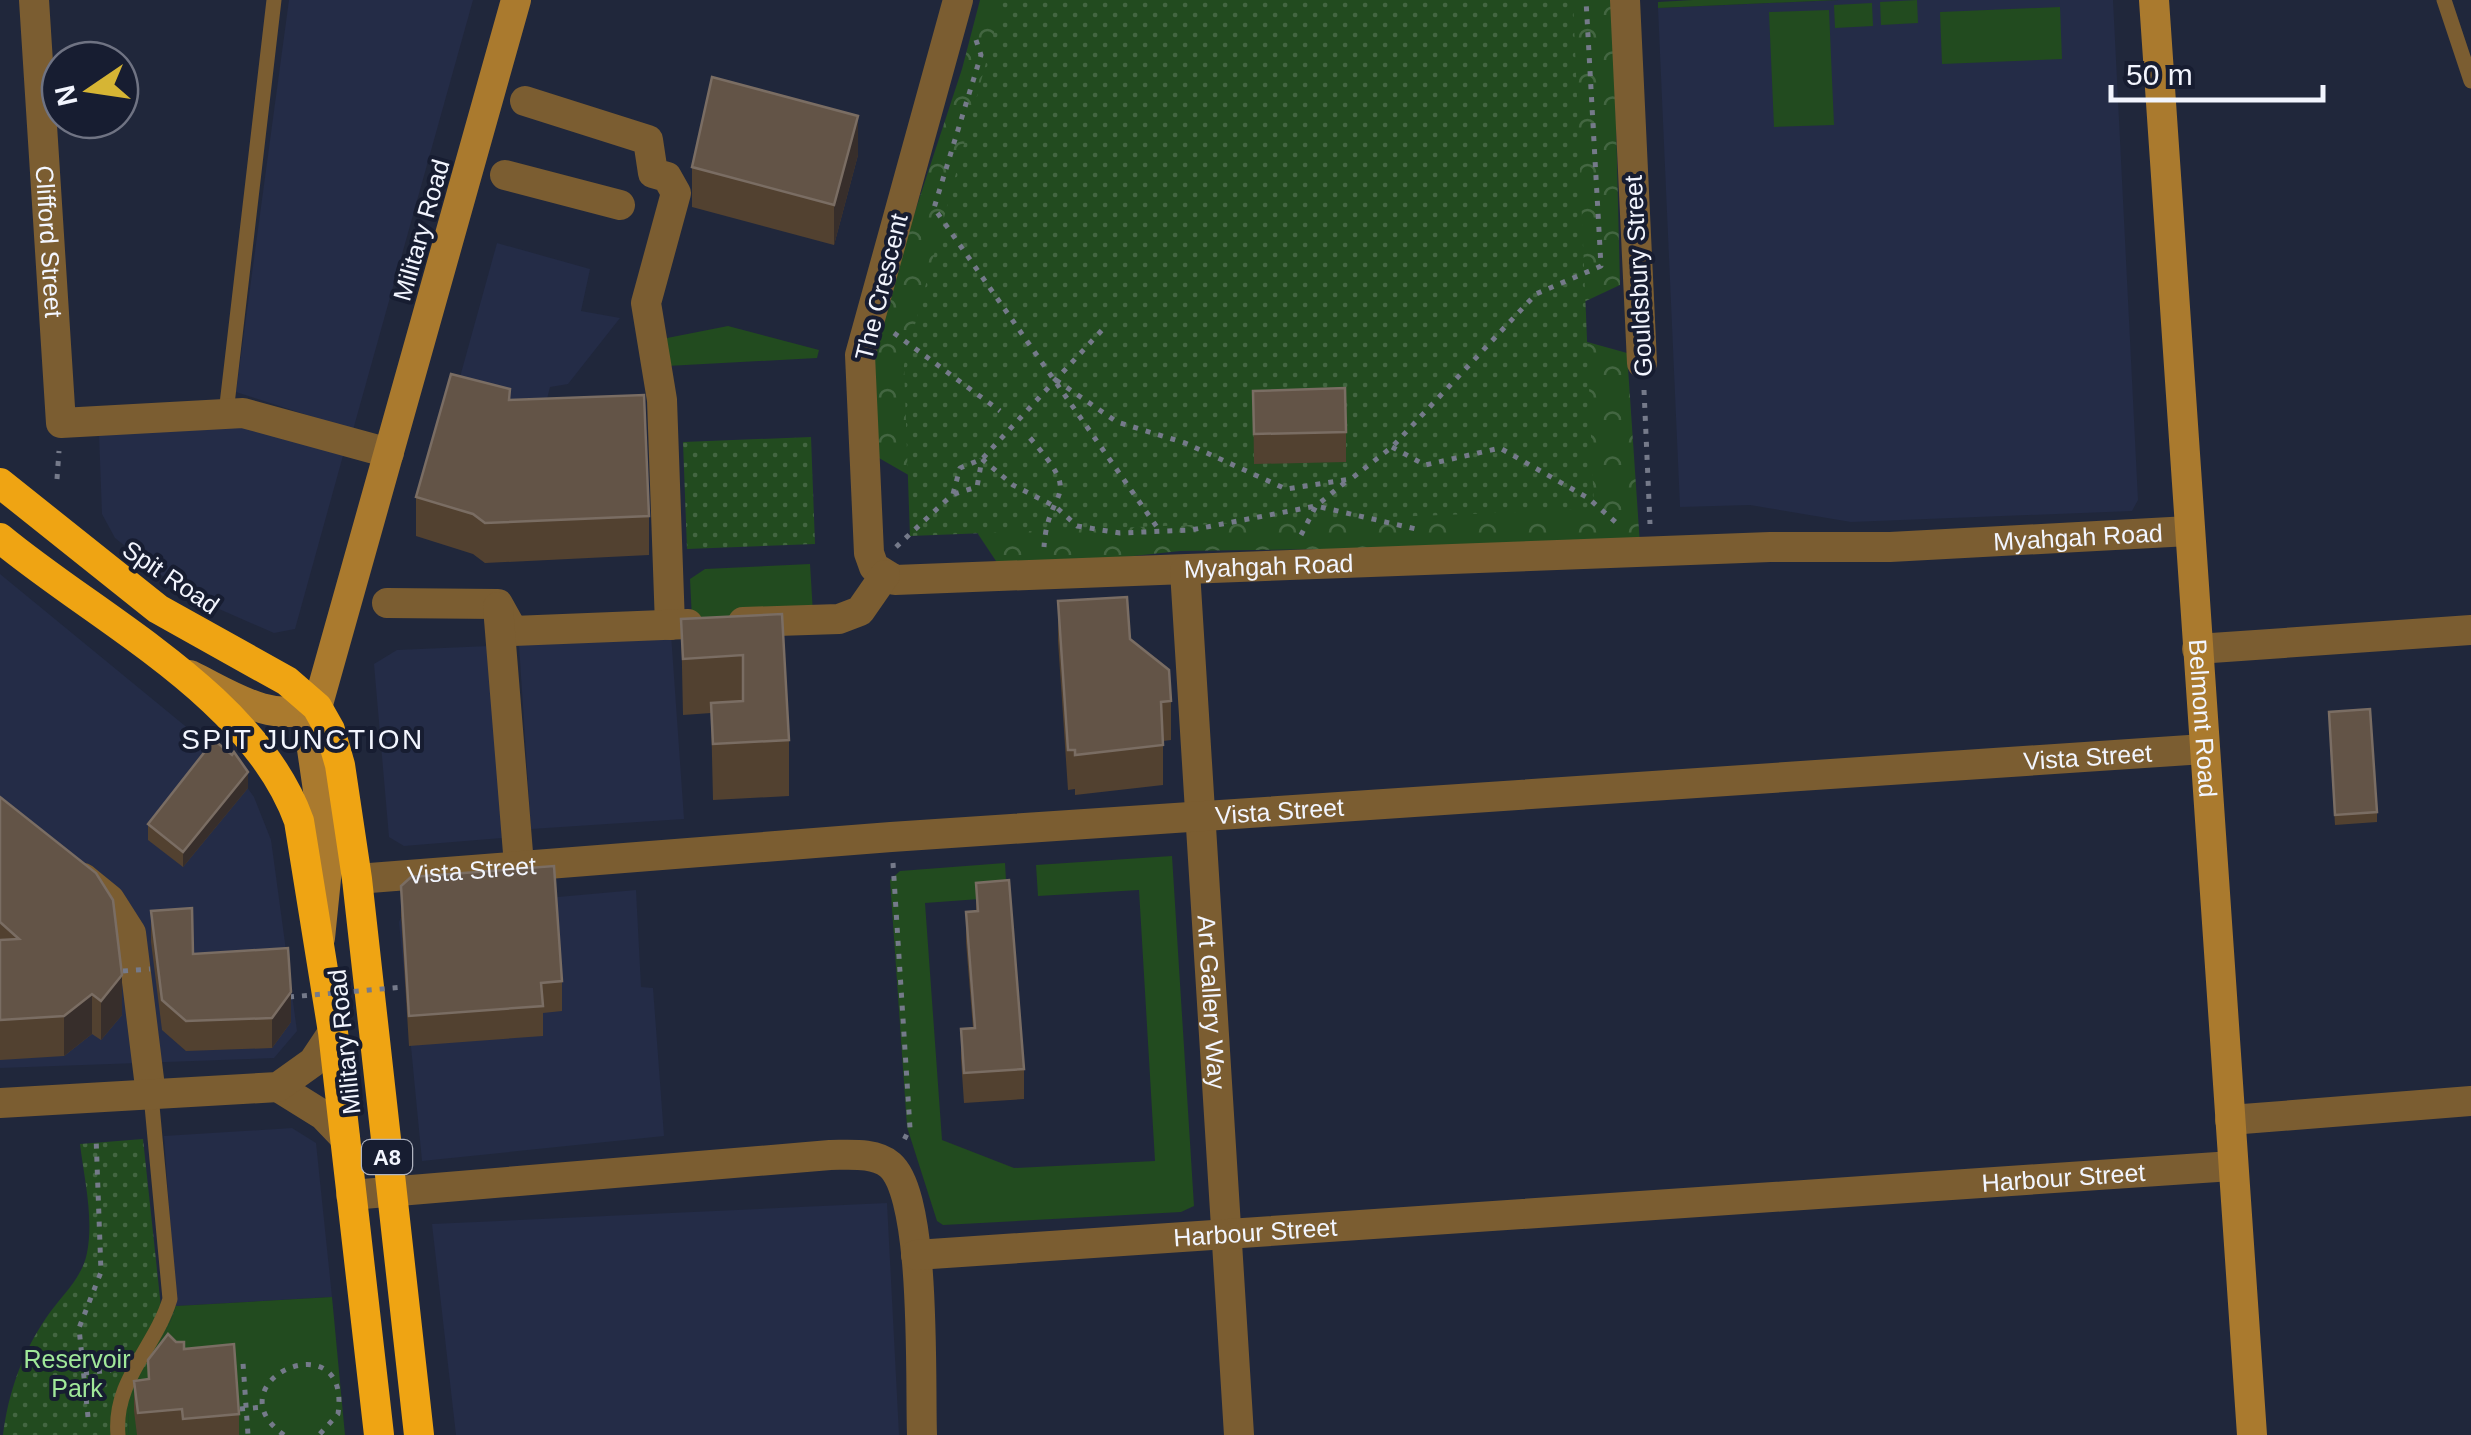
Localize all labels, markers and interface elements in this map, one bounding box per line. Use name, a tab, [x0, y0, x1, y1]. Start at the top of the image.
north arrow	[40, 40, 140, 140]
scale bar	[2111, 40, 2324, 102]
text: 50 m	[2126, 58, 2193, 91]
text: N	[49, 82, 84, 109]
street label: Military Road	[387, 156, 455, 304]
street label: Clifford Street	[31, 165, 68, 319]
street label: Gouldsbury Street	[1619, 175, 1657, 377]
street label: The Crescent	[849, 211, 913, 363]
street label: Myahgah Road	[1993, 518, 2163, 555]
street label: Spit Road	[118, 535, 224, 619]
street label: Myahgah Road	[1183, 549, 1354, 583]
street label: Belmont Road	[2184, 638, 2222, 798]
district label: SPIT JUNCTION	[181, 724, 425, 755]
street label: Vista Street	[2022, 739, 2153, 775]
street label: Vista Street	[1214, 793, 1345, 829]
street label: Vista Street	[406, 851, 537, 889]
street label: Art Gallery Way	[1193, 914, 1231, 1090]
street label: Military Road	[322, 968, 366, 1116]
road number: A8	[362, 1140, 412, 1174]
street label: Harbour Street	[1981, 1158, 2146, 1197]
street label: Harbour Street	[1172, 1213, 1338, 1252]
park label: Reservoir Park	[24, 1345, 130, 1402]

